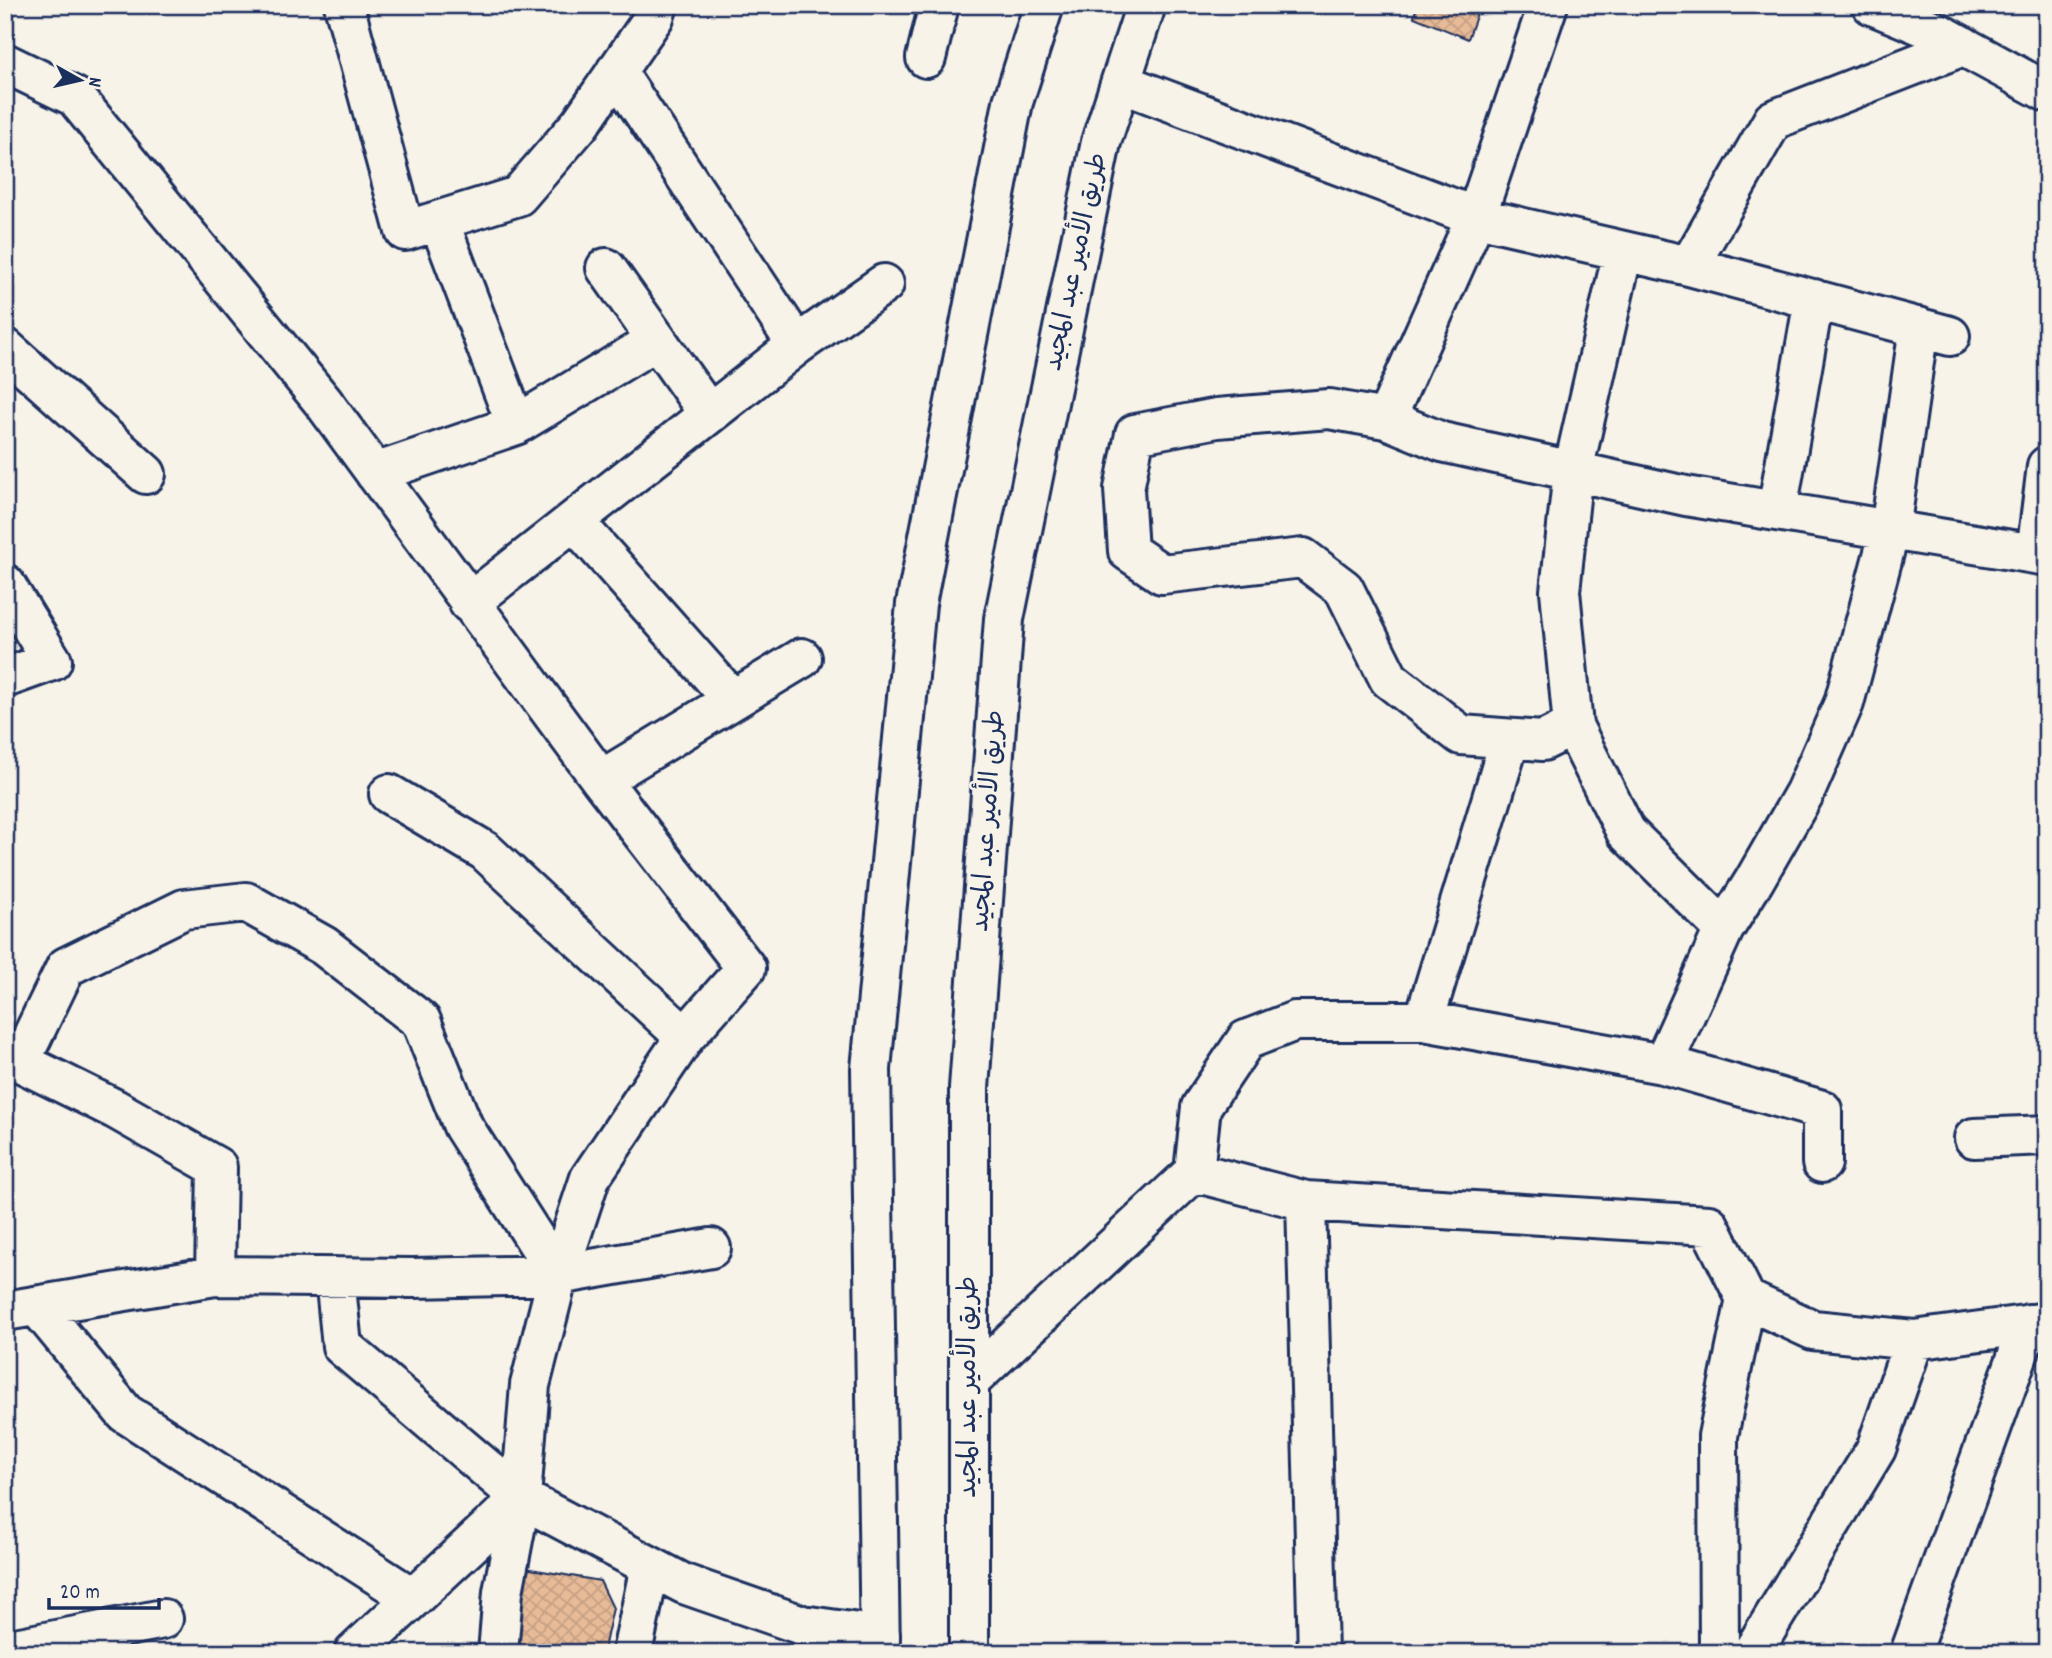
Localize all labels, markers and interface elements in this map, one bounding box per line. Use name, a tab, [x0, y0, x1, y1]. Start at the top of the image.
north arrow	[46, 46, 116, 116]
text: N	[79, 75, 107, 88]
street label: طريق الأمير عبد المجيد	[1033, 149, 1118, 374]
street label: طريق الأمير عبد المجيد	[960, 709, 1015, 933]
street label: طريق الأمير عبد المجيد	[948, 1276, 988, 1498]
scale bar	[49, 1567, 159, 1611]
text: 20 m	[60, 1579, 100, 1609]

